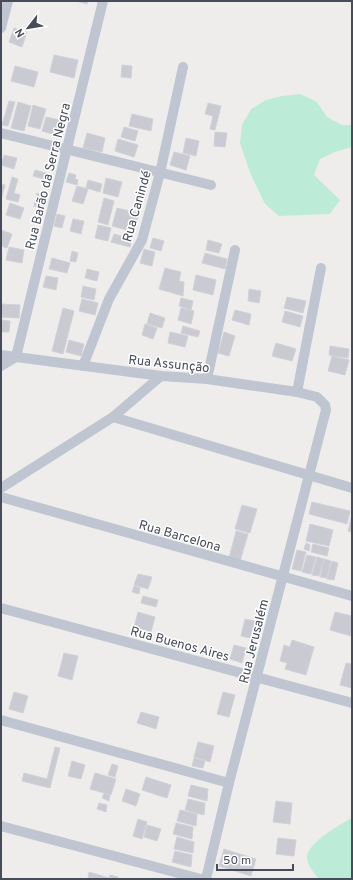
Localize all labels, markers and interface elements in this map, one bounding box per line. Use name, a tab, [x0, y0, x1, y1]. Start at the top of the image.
north arrow	[8, 8, 48, 48]
text: N	[12, 26, 28, 40]
street label: Rua Barão da Serra Negra	[23, 102, 75, 251]
street label: Rua Canindé	[120, 169, 156, 244]
street label: Rua Assunção	[127, 353, 210, 377]
street label: Rua Barcelona	[137, 518, 222, 556]
street label: Rua Jerusalém	[237, 598, 273, 685]
street label: Rua Buenos Aires	[128, 624, 231, 666]
scale bar	[217, 846, 293, 872]
text: 50 m	[223, 853, 251, 869]

